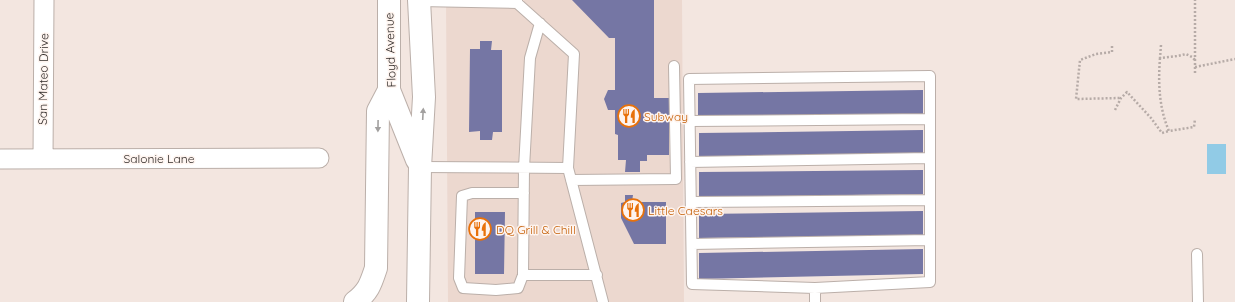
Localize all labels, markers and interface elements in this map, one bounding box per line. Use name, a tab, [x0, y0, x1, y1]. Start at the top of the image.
street label: Floyd Avenue	[381, 12, 399, 88]
street label: San Mateo Drive	[35, 33, 51, 125]
restaurant icon: Subway	[616, 103, 642, 129]
one-way arrow	[419, 108, 426, 120]
place label: Subway	[644, 109, 688, 124]
one-way arrow	[375, 120, 381, 133]
street label: Salonie Lane	[124, 151, 195, 166]
restaurant icon: Little Caesars	[620, 197, 646, 223]
place label: Little Caesars	[648, 203, 723, 218]
restaurant icon: DQ Grill & Chill	[467, 216, 493, 242]
place label: DQ Grill & Chill	[496, 222, 576, 237]

